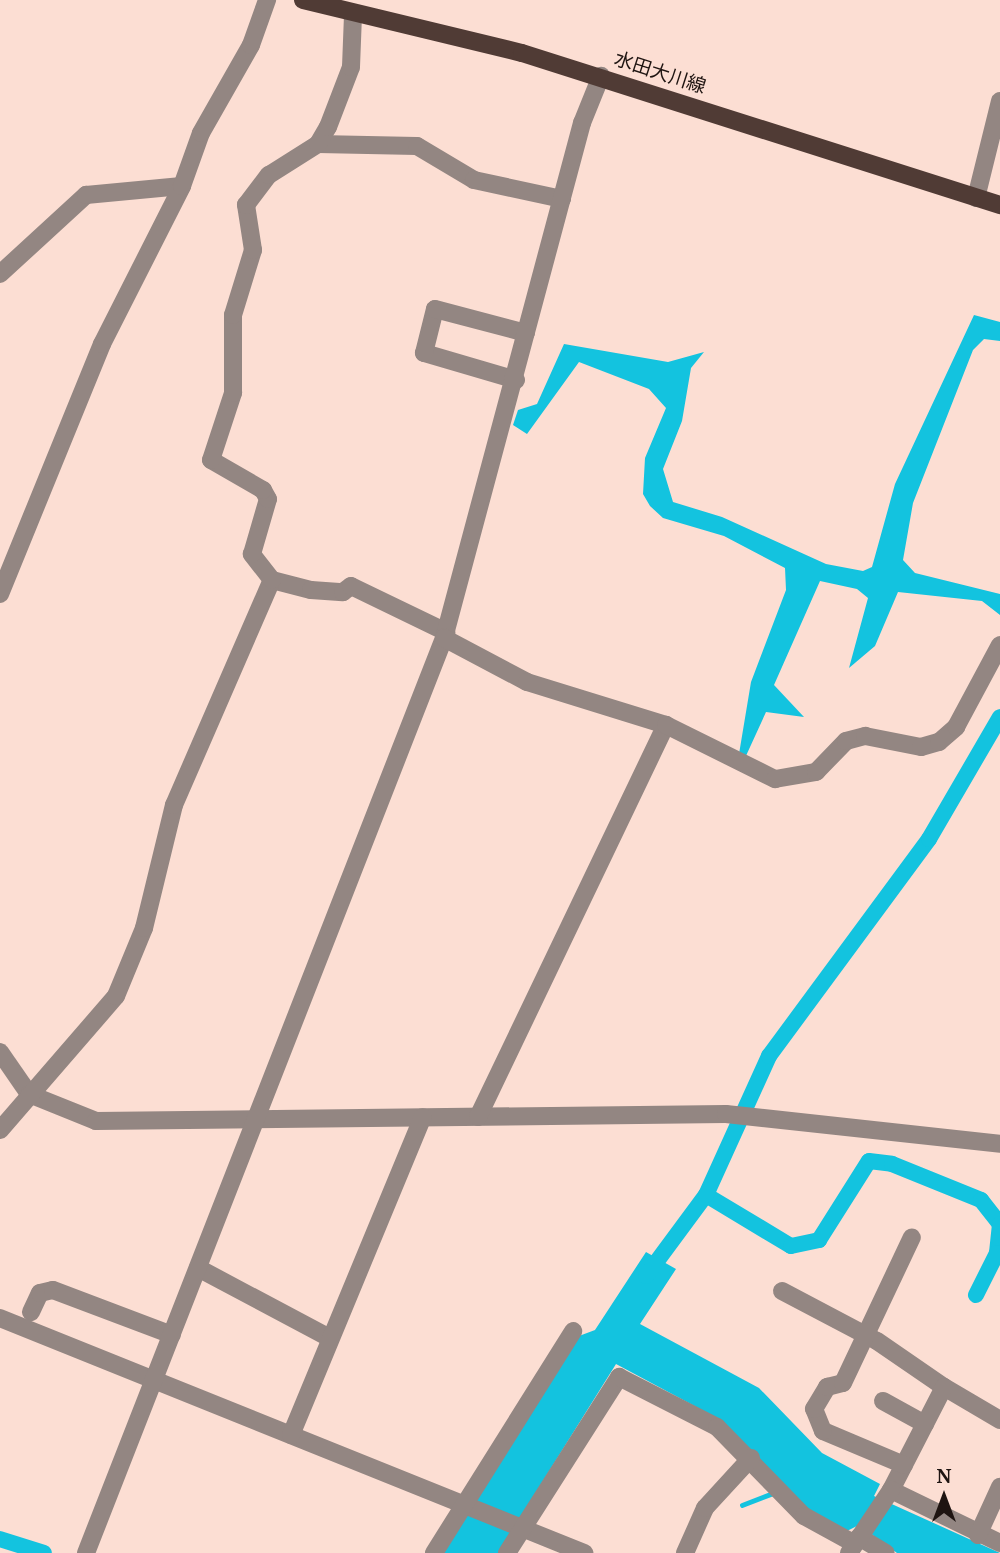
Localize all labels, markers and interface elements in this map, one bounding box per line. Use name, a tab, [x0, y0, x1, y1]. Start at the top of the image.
street label: 水田大川線	[611, 47, 709, 99]
north arrow	[909, 1462, 979, 1532]
text: N	[937, 1463, 951, 1489]

